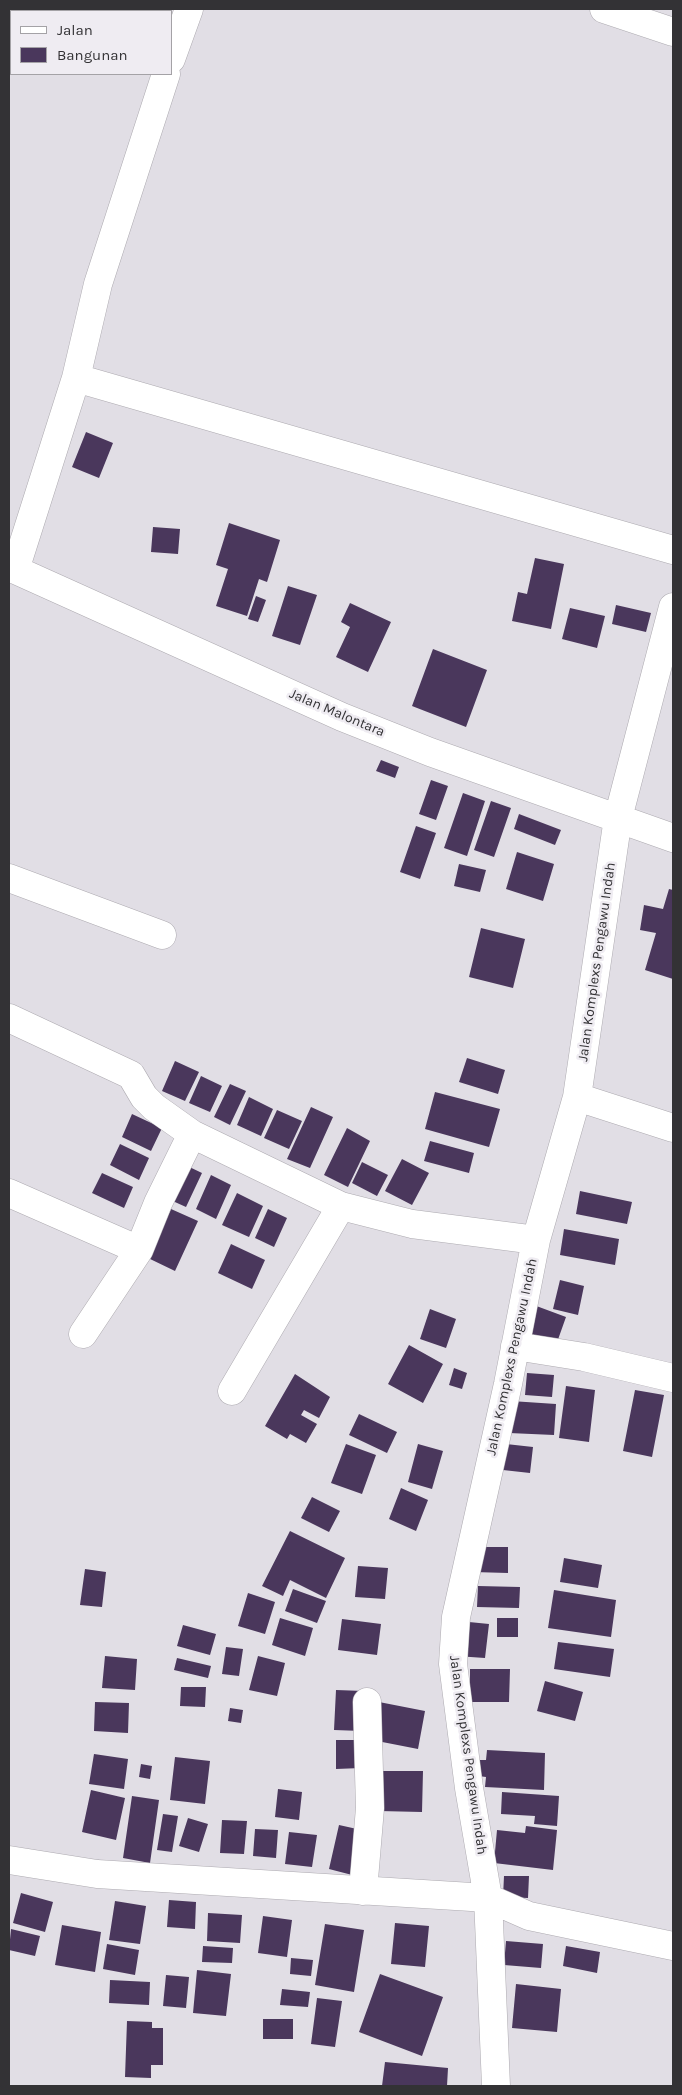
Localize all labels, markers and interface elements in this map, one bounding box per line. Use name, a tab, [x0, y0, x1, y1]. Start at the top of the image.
legend	[10, 10, 172, 75]
text: Jalan	[57, 21, 93, 39]
text: Bangunan	[57, 46, 128, 64]
street label: Jalan Malontara	[287, 685, 387, 741]
street label: Jalan Komplexs Pengawu Indah	[575, 861, 619, 1063]
street label: Jalan Komplexs Pengawu Indah	[483, 1257, 541, 1457]
street label: Jalan Komplexs Pengawu Indah	[446, 1654, 490, 1856]

